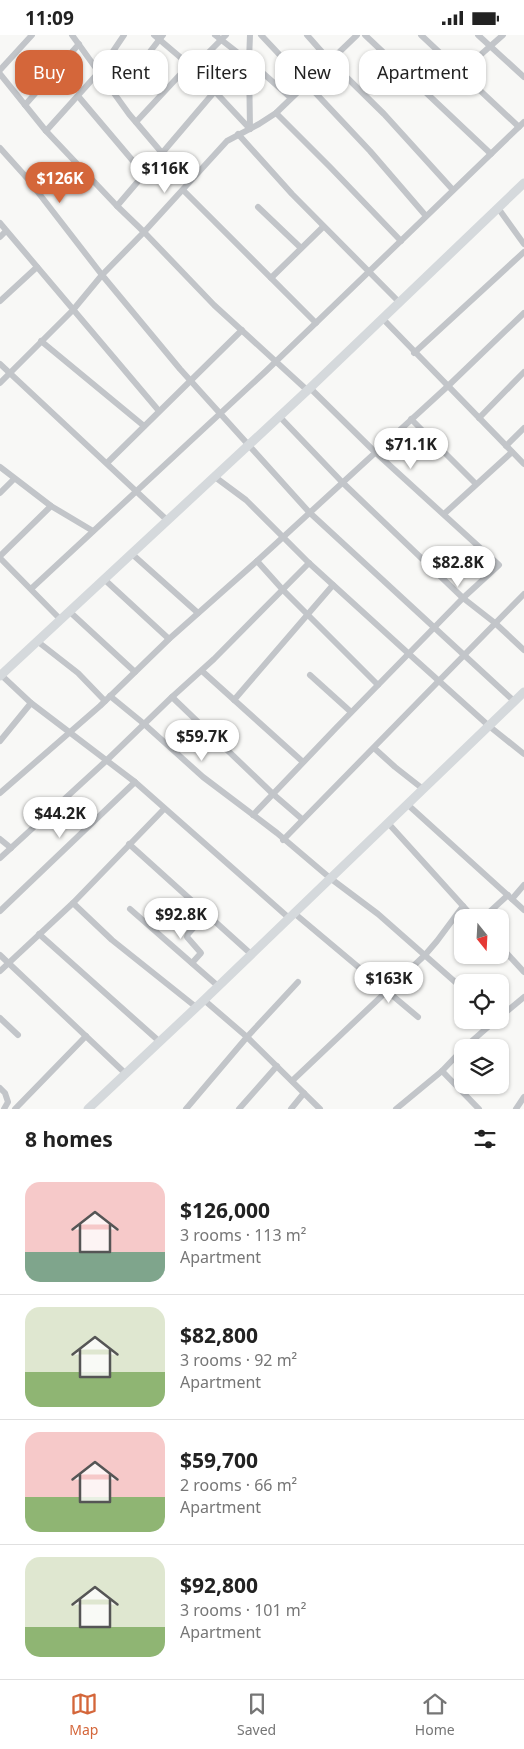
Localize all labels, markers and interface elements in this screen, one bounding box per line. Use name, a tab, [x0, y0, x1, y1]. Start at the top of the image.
text: 11:09	[25, 5, 74, 31]
chip: Buy	[15, 50, 83, 95]
chip: Rent	[93, 50, 168, 95]
chip: Filters	[178, 50, 265, 95]
chip: New	[275, 50, 349, 95]
chip: Apartment	[359, 50, 486, 95]
pin: $116K	[130, 151, 200, 194]
text: $116K	[141, 157, 189, 179]
pin: $126K	[25, 161, 95, 204]
text: $126K	[36, 167, 84, 189]
pin: $71.1K	[370, 427, 452, 470]
text: $71.1K	[385, 433, 437, 455]
pin: $82.8K	[417, 545, 499, 588]
text: $82.8K	[432, 551, 484, 573]
pin: $59.7K	[161, 719, 243, 762]
text: $59.7K	[176, 725, 228, 747]
pin: $44.2K	[19, 797, 101, 839]
text: $44.2K	[34, 802, 86, 824]
pin: $92.8K	[140, 897, 222, 940]
text: $92.8K	[155, 903, 207, 925]
north arrow	[454, 909, 509, 964]
map controls	[454, 909, 509, 1094]
pin: $163K	[354, 961, 424, 1004]
text: $163K	[365, 967, 413, 989]
button: locate	[454, 974, 509, 1029]
button: layers	[454, 1039, 509, 1094]
text: 8 homes	[25, 1125, 113, 1153]
icon: filters	[471, 1125, 499, 1153]
text: $126,000	[180, 1196, 270, 1224]
icon: home	[65, 1202, 125, 1262]
text: 3 rooms · 113 m²	[180, 1224, 306, 1246]
text: Apartment	[180, 1246, 261, 1268]
text: $82,800	[180, 1321, 258, 1349]
icon: home	[65, 1327, 125, 1387]
text: 3 rooms · 92 m²	[180, 1349, 297, 1371]
text: Apartment	[180, 1371, 261, 1393]
text: $59,700	[180, 1446, 258, 1474]
icon: home	[65, 1452, 125, 1512]
text: 2 rooms · 66 m²	[180, 1474, 297, 1496]
text: Apartment	[180, 1496, 261, 1518]
text: $92,800	[180, 1571, 258, 1599]
icon: home	[65, 1577, 125, 1637]
text: 3 rooms · 101 m²	[180, 1599, 306, 1621]
text: Apartment	[180, 1621, 261, 1643]
tab: Map	[69, 1690, 98, 1739]
tab: Saved	[237, 1690, 276, 1739]
tab: Home	[415, 1690, 455, 1739]

